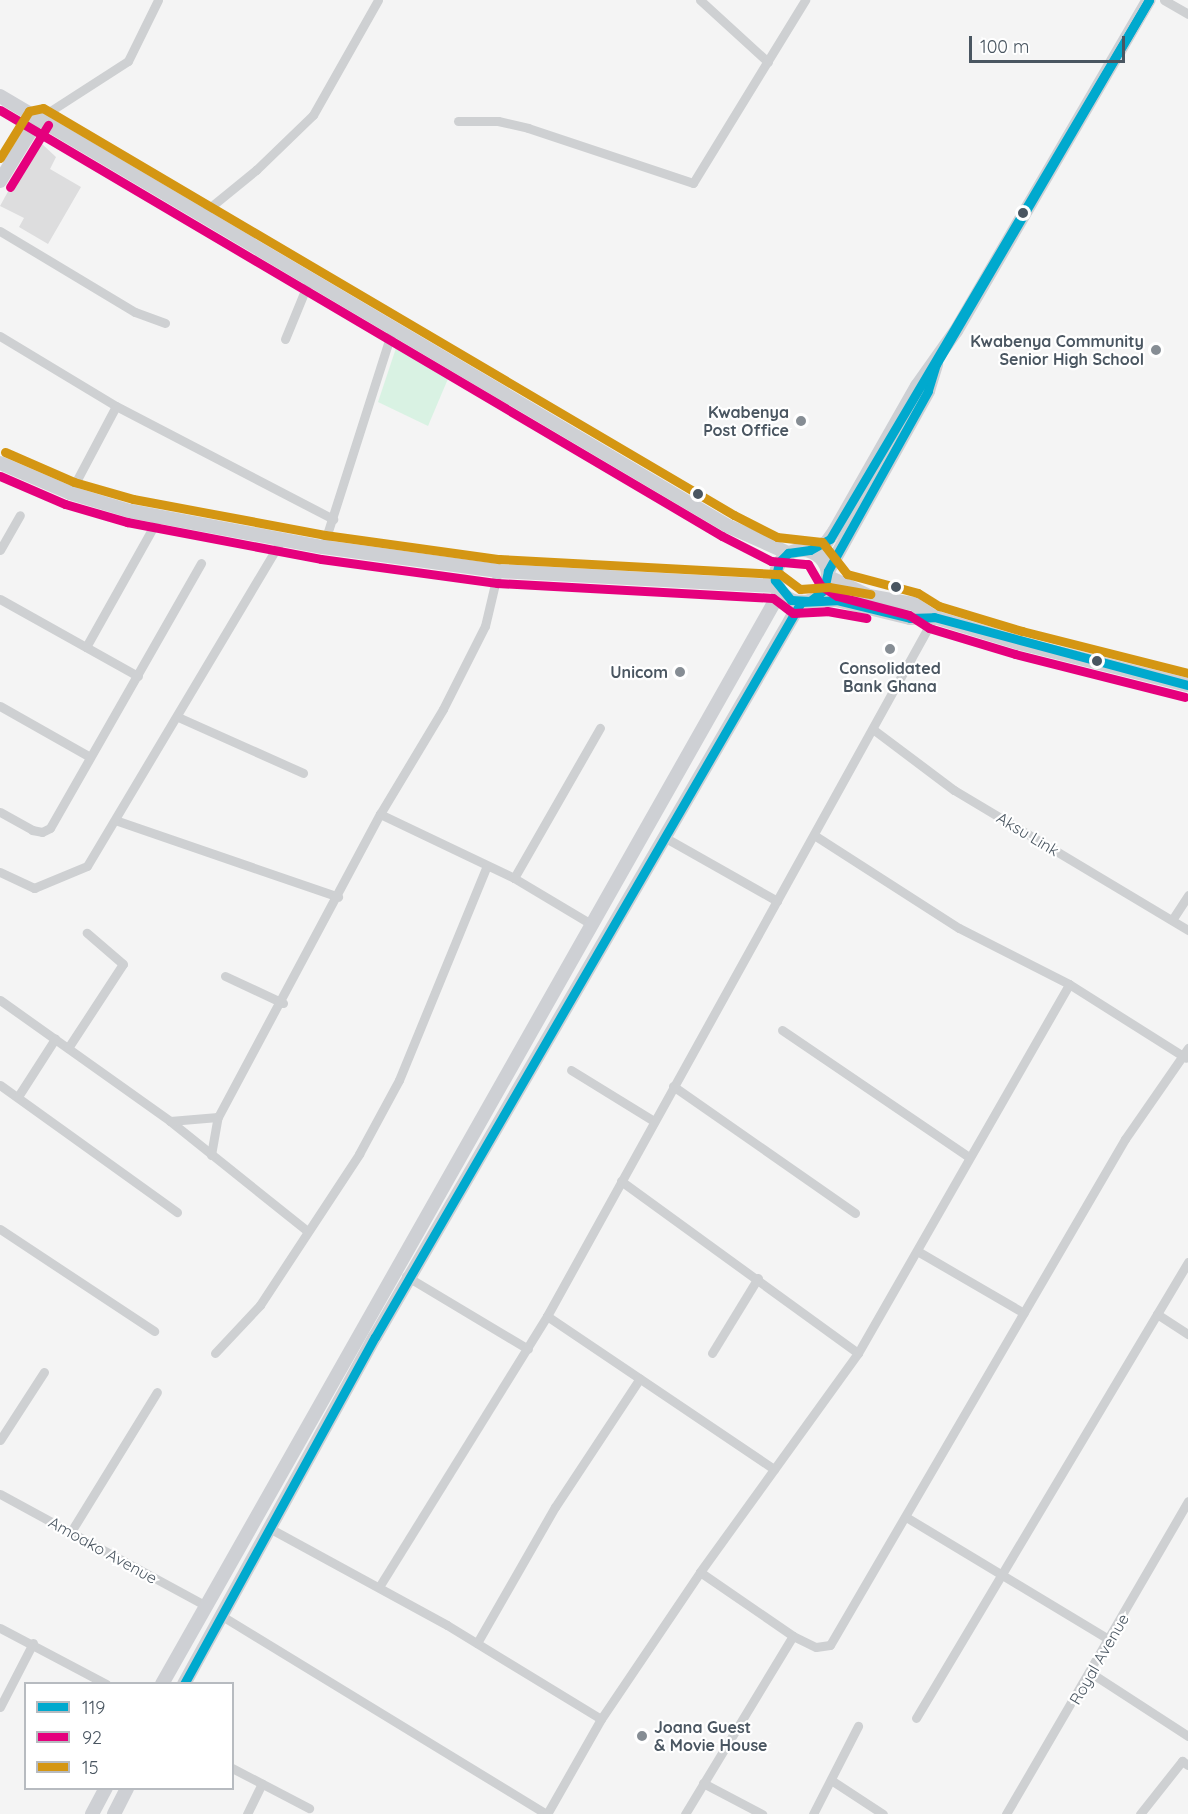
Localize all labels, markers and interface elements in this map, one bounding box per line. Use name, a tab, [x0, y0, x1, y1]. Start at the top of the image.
scale bar	[972, 24, 1128, 62]
text: 100 m	[980, 35, 1029, 58]
unlabelled marker	[1017, 207, 1029, 219]
place label: Kwabenya Community Senior High School	[970, 331, 1144, 369]
marker: Kwabenya Community Senior High School	[1149, 343, 1163, 357]
place label: Kwabenya Post Office	[703, 402, 789, 440]
marker: Kwabenya Post Office	[794, 414, 808, 428]
unlabelled marker	[692, 488, 704, 500]
unlabelled marker	[890, 581, 902, 593]
marker: Consolidated Bank Ghana	[883, 642, 897, 656]
unlabelled marker	[1091, 655, 1103, 667]
place label: Consolidated Bank Ghana	[839, 658, 941, 696]
place label: Unicom	[610, 662, 668, 682]
marker: Unicom	[673, 665, 687, 679]
street label: Aksu Link	[993, 808, 1063, 860]
street label: Amoako Avenue	[45, 1512, 161, 1588]
street label: Royal Avenue	[1065, 1610, 1133, 1708]
legend	[24, 1682, 234, 1790]
text: 119	[82, 1696, 105, 1719]
place label: Joana Guest & Movie House	[654, 1717, 768, 1755]
text: 92	[82, 1726, 102, 1749]
marker: Joana Guest & Movie House	[635, 1729, 649, 1743]
text: 15	[82, 1756, 98, 1779]

